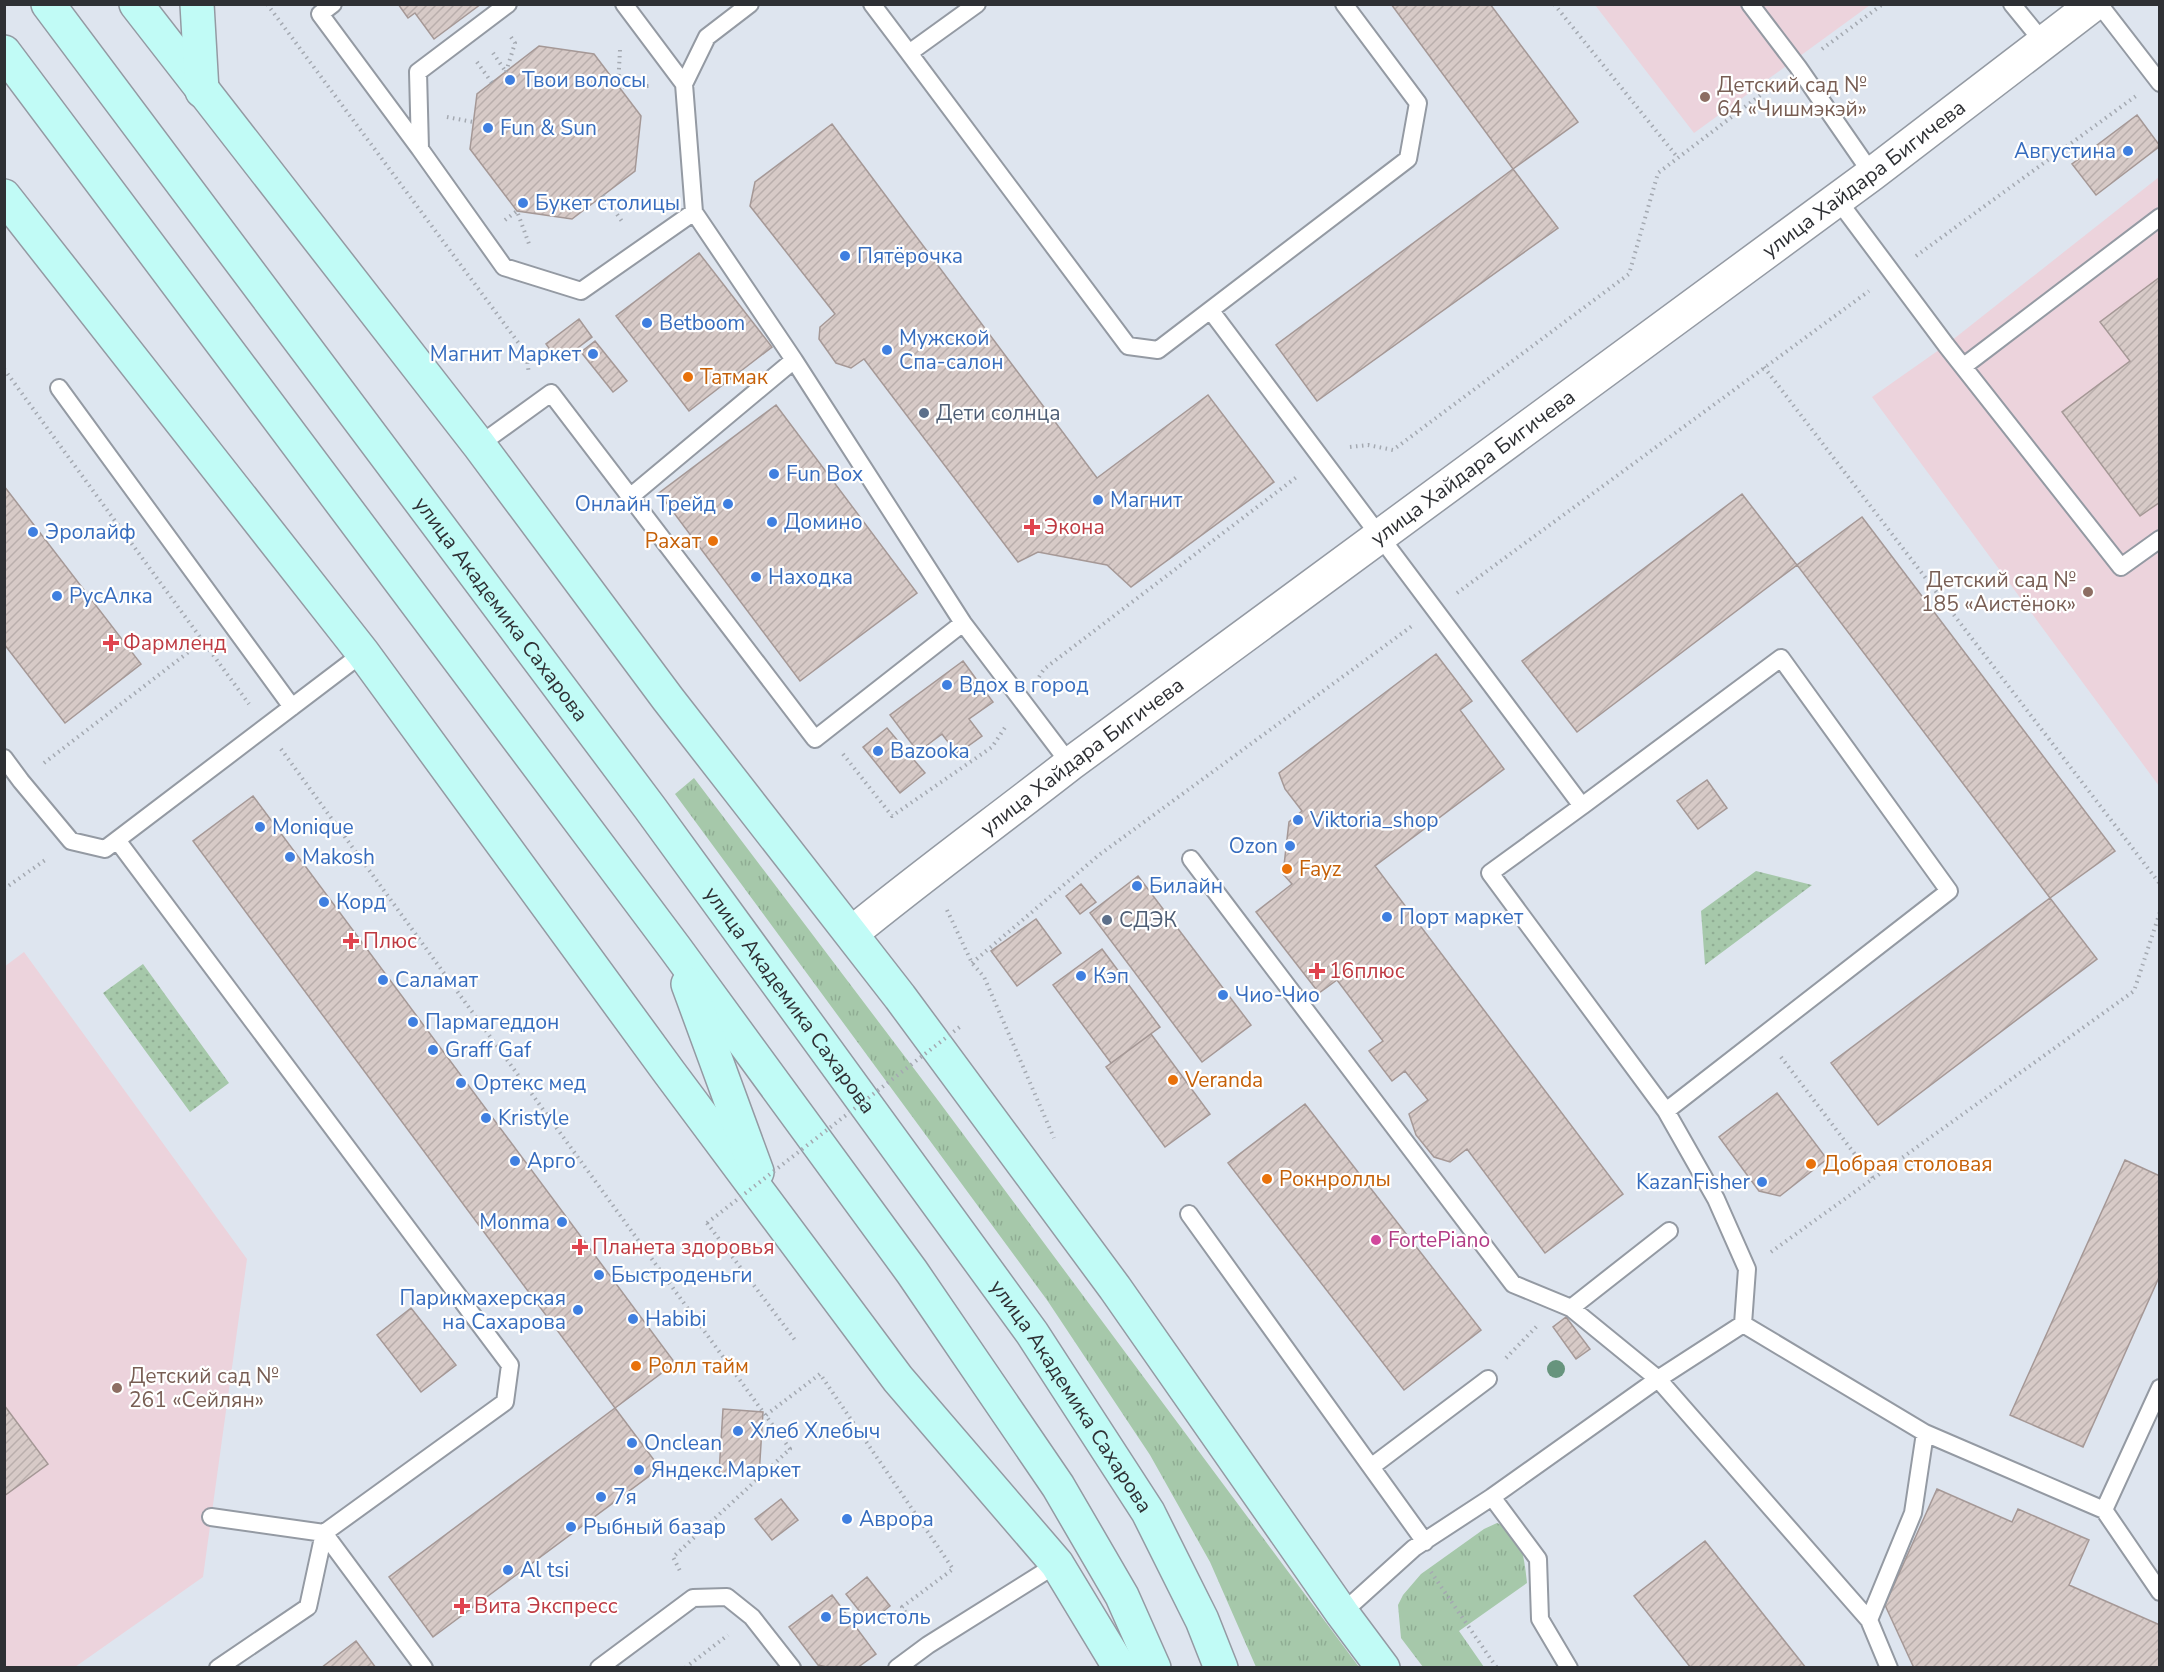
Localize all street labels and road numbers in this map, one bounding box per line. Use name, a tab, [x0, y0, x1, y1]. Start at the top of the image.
street label: улица Хайдара Бигичева	[1756, 93, 1971, 264]
street label: улица Хайдара Бигичева	[1365, 383, 1581, 552]
street label: улица Академика Сахарова	[408, 491, 595, 727]
street label: улица Хайдара Бигичева	[974, 671, 1189, 842]
street label: улица Академика Сахарова	[698, 881, 882, 1119]
street label: улица Академика Сахарова	[984, 1274, 1159, 1518]

